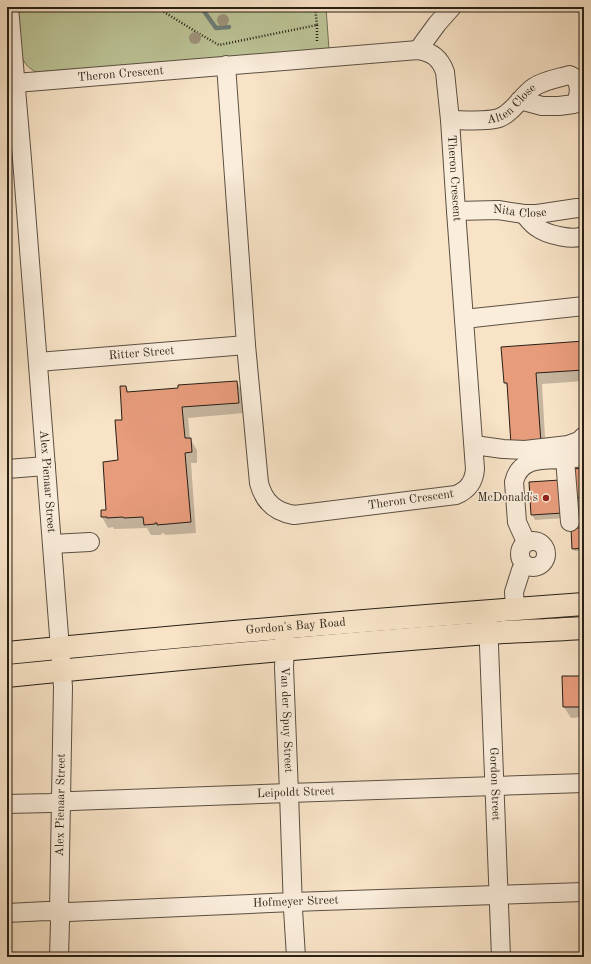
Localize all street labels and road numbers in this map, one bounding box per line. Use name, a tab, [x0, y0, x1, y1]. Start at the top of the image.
street label: Theron Crescent	[77, 65, 164, 84]
street label: Alten Close	[486, 81, 539, 126]
street label: Theron Crescent	[445, 135, 463, 222]
street label: Nita Close	[493, 204, 548, 220]
street label: Ritter Street	[108, 345, 175, 362]
street label: Alex Pienaar Street	[37, 430, 57, 533]
street label: Theron Crescent	[367, 488, 455, 512]
street label: Gordon's Bay Road	[245, 616, 346, 637]
street label: Van der Spuy Street	[278, 667, 294, 773]
street label: Gordon Street	[487, 747, 502, 821]
street label: Alex Pienaar Street	[54, 753, 68, 857]
street label: Leipoldt Street	[257, 785, 335, 800]
street label: Hofmeyer Street	[253, 894, 339, 910]

